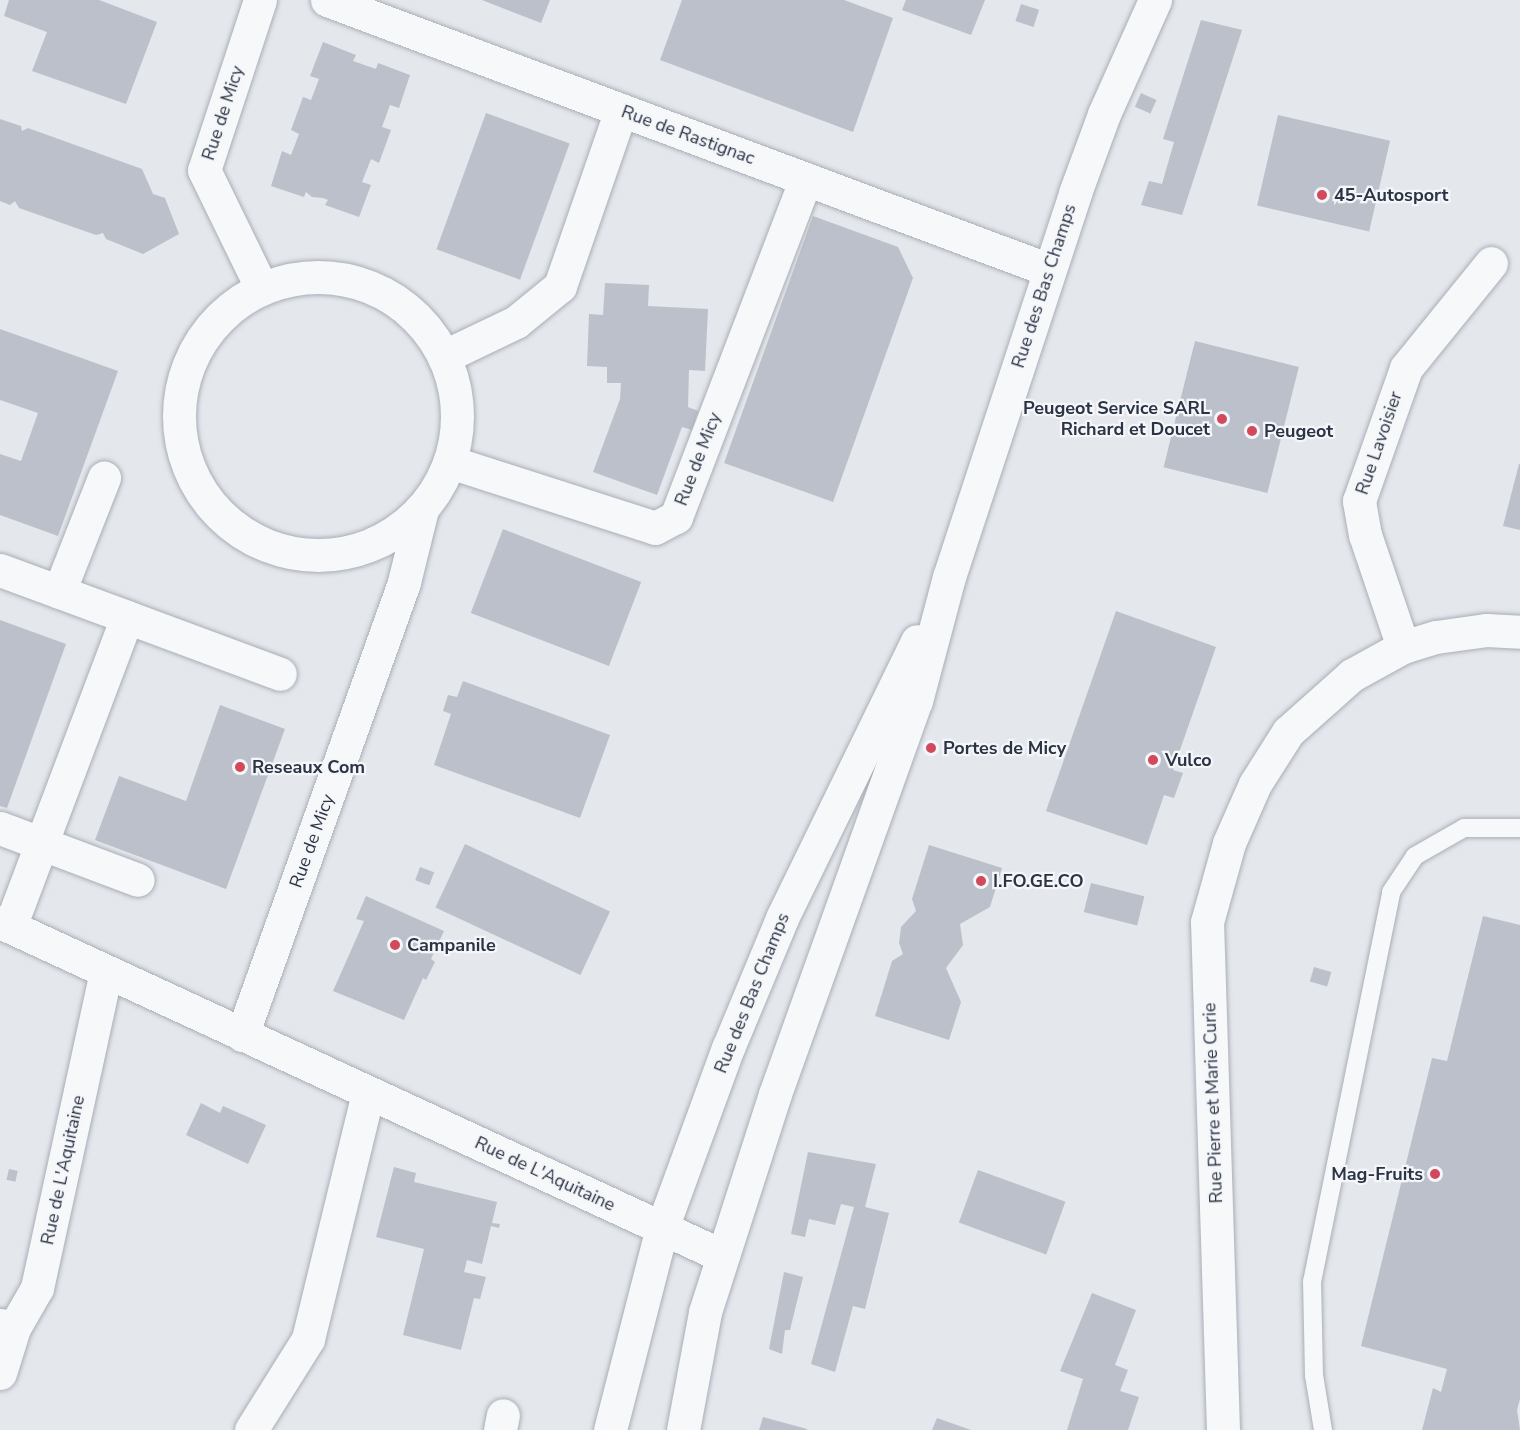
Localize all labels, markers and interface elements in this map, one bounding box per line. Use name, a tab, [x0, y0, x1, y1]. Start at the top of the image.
street label: Rue de Micy	[198, 63, 248, 163]
street label: Rue de Rastignac	[618, 101, 758, 169]
place label: 45-Autosport	[1334, 184, 1449, 206]
marker: 45-Autosport	[1315, 188, 1329, 202]
street label: Rue des Bas Champs	[1007, 201, 1081, 371]
street label: Rue Lavoisier	[1351, 389, 1407, 497]
place label: Peugeot Service SARL Richard et Doucet	[1023, 398, 1210, 440]
street label: Rue de Micy	[670, 409, 726, 509]
marker: Peugeot Service SARL Richard et Doucet	[1215, 412, 1229, 426]
place label: Peugeot	[1264, 420, 1333, 442]
marker: Peugeot	[1245, 424, 1259, 438]
place label: Portes de Micy	[943, 737, 1066, 759]
marker: Portes de Micy	[924, 741, 938, 755]
place label: Vulco	[1165, 749, 1212, 771]
marker: Vulco	[1146, 753, 1160, 767]
place label: Reseaux Com	[252, 756, 365, 778]
marker: Reseaux Com	[233, 760, 247, 774]
street label: Rue de Micy	[285, 791, 339, 891]
place label: I.FO.GE.CO	[993, 870, 1084, 892]
marker: I.FO.GE.CO	[974, 874, 988, 888]
street label: Rue des Bas Champs	[710, 910, 794, 1076]
place label: Campanile	[407, 934, 496, 956]
marker: Campanile	[388, 938, 402, 952]
street label: Rue Pierre et Marie Curie	[1199, 1002, 1227, 1204]
street label: Rue de L'Aquitaine	[37, 1093, 89, 1247]
street label: Rue de L'Aquitaine	[471, 1132, 619, 1216]
place label: Mag-Fruits	[1331, 1163, 1423, 1185]
marker: Mag-Fruits	[1428, 1167, 1442, 1181]

